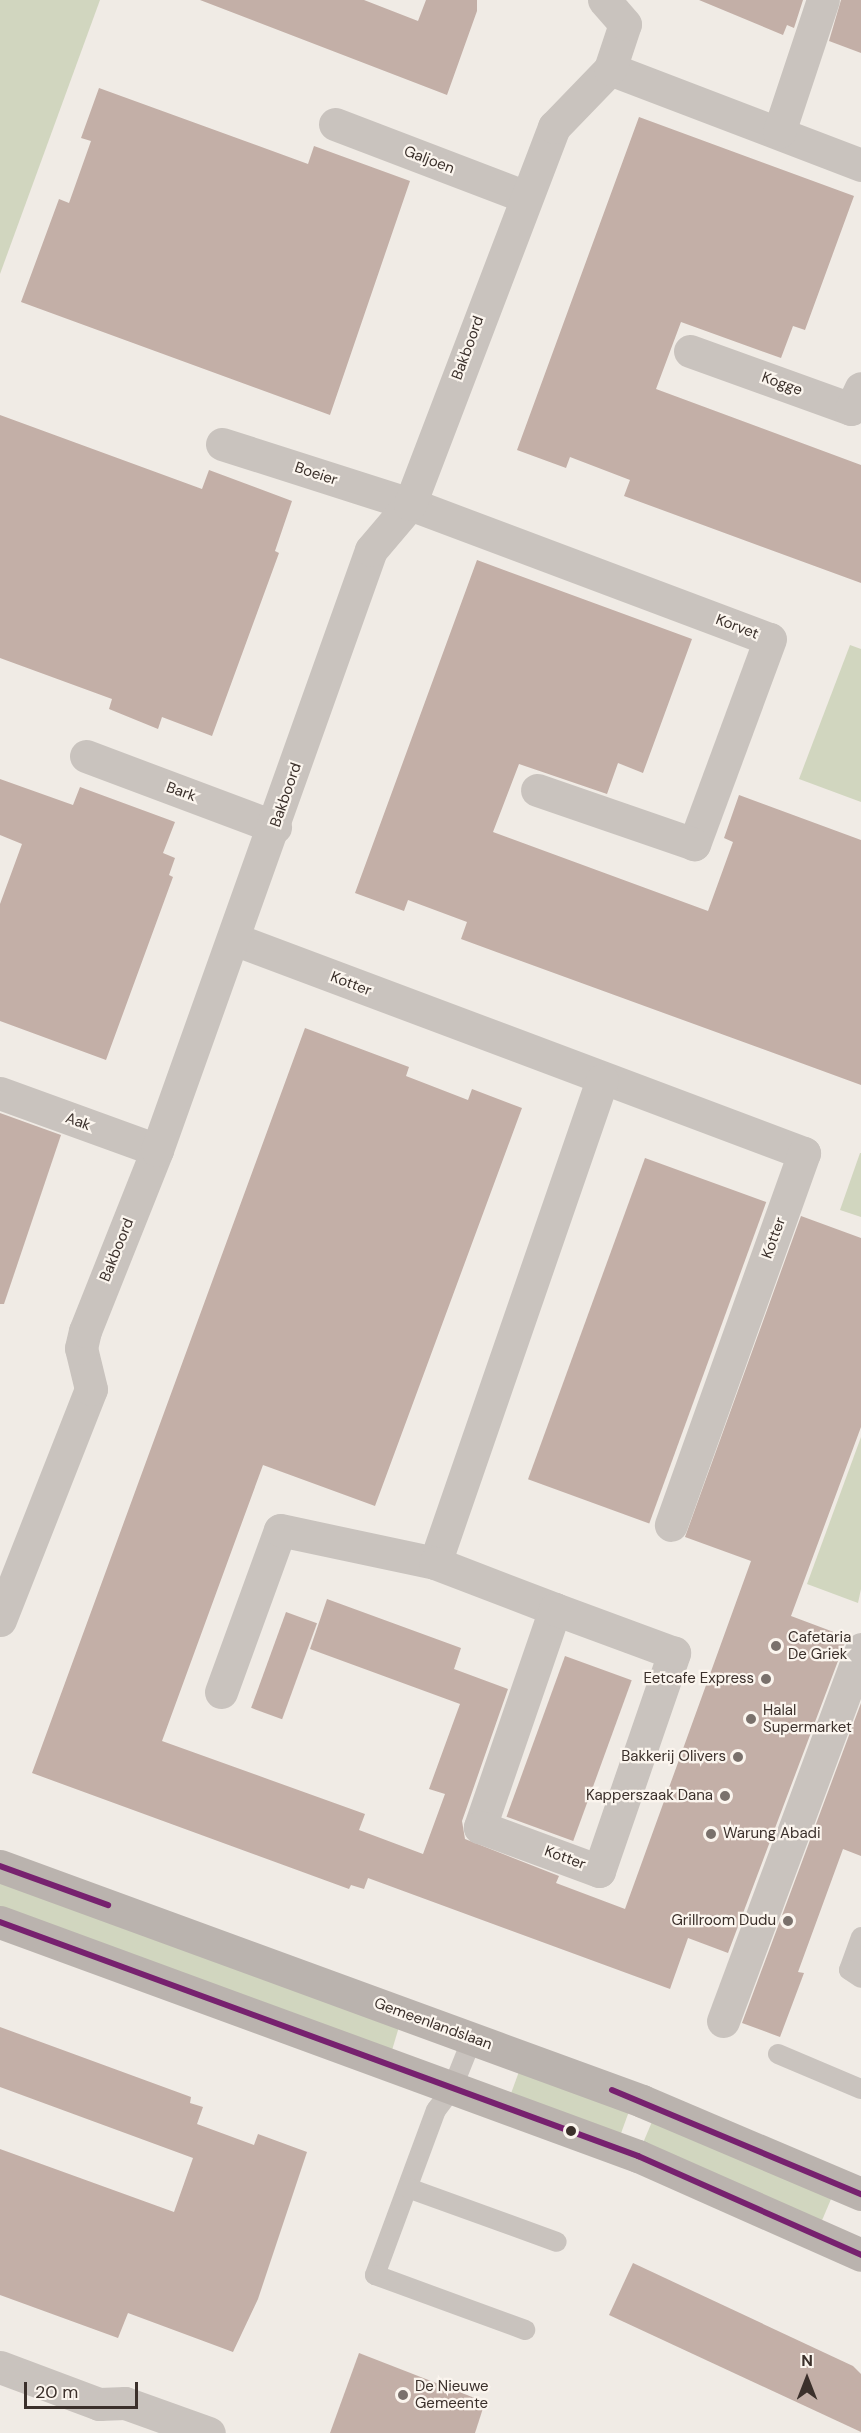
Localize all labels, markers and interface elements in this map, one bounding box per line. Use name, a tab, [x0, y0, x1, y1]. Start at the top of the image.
street label: Galjoen	[401, 142, 457, 178]
street label: Bakboord	[448, 314, 488, 382]
street label: Kogge	[759, 368, 805, 400]
street label: Boeier	[292, 459, 340, 489]
street label: Korvet	[713, 611, 761, 643]
street label: Bakboord	[267, 761, 305, 829]
street label: Bark	[164, 778, 198, 806]
street label: Kotter	[328, 968, 374, 1000]
street label: Aak	[63, 1109, 93, 1135]
street label: Kotter	[758, 1215, 790, 1261]
street label: Bakboord	[96, 1216, 138, 1284]
place label: Cafetaria De Griek	[788, 1628, 851, 1663]
marker: Cafetaria De Griek	[769, 1639, 783, 1653]
place label: Eetcafe Express	[643, 1670, 754, 1688]
marker: Eetcafe Express	[759, 1672, 773, 1686]
place label: Halal Supermarket	[763, 1701, 852, 1736]
marker: Halal Supermarket	[744, 1712, 758, 1726]
place label: Bakkerij Olivers	[621, 1748, 726, 1766]
marker: Bakkerij Olivers	[731, 1750, 745, 1764]
place label: Kapperszaak Dana	[586, 1787, 713, 1805]
marker: Kapperszaak Dana	[718, 1789, 732, 1803]
place label: Warung Abadi	[723, 1825, 821, 1843]
marker: Warung Abadi	[704, 1827, 718, 1841]
street label: Kotter	[542, 1842, 588, 1874]
place label: Grillroom Dudu	[671, 1912, 776, 1930]
marker: Grillroom Dudu	[781, 1914, 795, 1928]
street label: Gemeenlandslaan	[372, 1994, 494, 2054]
unlabelled marker	[565, 2125, 577, 2137]
north arrow	[777, 2349, 837, 2409]
text: N	[801, 2350, 813, 2371]
scale bar	[27, 2370, 141, 2408]
place label: De Nieuwe Gemeente	[415, 2377, 489, 2412]
text: 20 m	[35, 2380, 78, 2404]
marker: De Nieuwe Gemeente	[396, 2388, 410, 2402]

